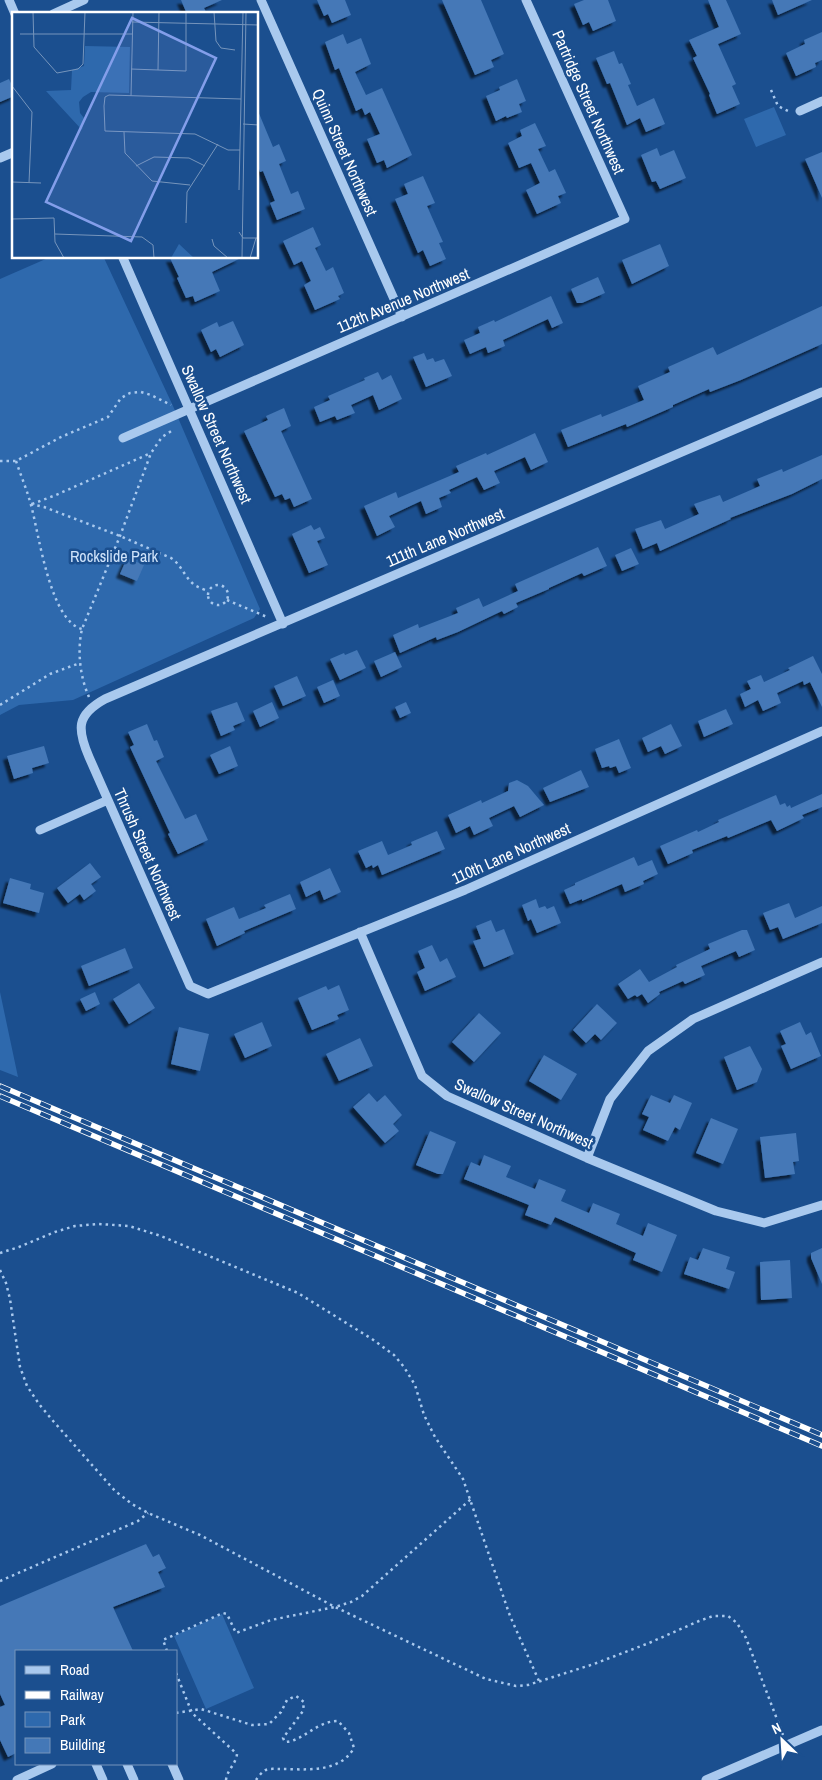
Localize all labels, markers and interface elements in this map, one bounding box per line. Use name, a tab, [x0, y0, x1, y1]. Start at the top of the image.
inset map	[12, 12, 259, 259]
street label: Partridge Street Northwest	[547, 27, 631, 178]
street label: Quinn Street Northwest	[307, 85, 383, 219]
street label: 112th Avenue Northwest	[333, 262, 473, 338]
street label: Swallow Street Northwest	[177, 361, 258, 507]
street label: 111th Lane Northwest	[383, 502, 508, 572]
park label: Rockslide Park	[70, 545, 159, 567]
street label: Thrush Street Northwest	[109, 785, 187, 924]
street label: 110th Lane Northwest	[448, 817, 574, 889]
street label: Swallow Street Northwest	[451, 1073, 597, 1154]
legend	[15, 1650, 178, 1765]
text: Road	[60, 1659, 89, 1680]
text: Railway	[60, 1684, 105, 1705]
text: Park	[60, 1709, 86, 1730]
north arrow	[757, 1715, 807, 1765]
text: N	[769, 1718, 784, 1738]
text: Building	[60, 1734, 105, 1755]

